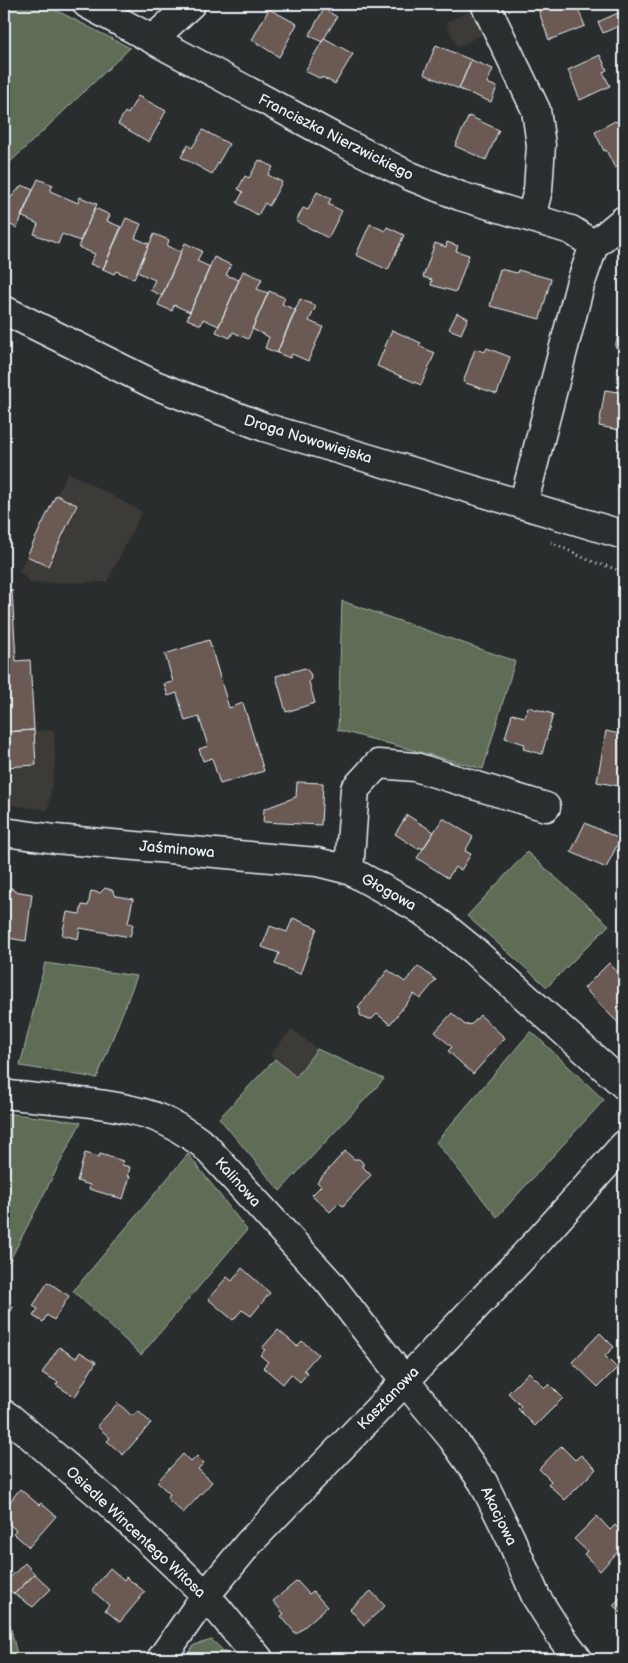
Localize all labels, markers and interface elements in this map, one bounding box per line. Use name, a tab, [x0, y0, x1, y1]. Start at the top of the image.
street label: Franciszka Nierzwickiego	[255, 90, 417, 185]
street label: Droga Nowowiejska	[242, 411, 374, 468]
street label: Jaśminowa	[138, 837, 215, 862]
street label: Głogowa	[358, 870, 420, 915]
street label: Kalinowa	[210, 1154, 265, 1211]
street label: Kasztanowa	[354, 1363, 423, 1434]
street label: Osiedle Wincentego Witosa	[62, 1463, 210, 1602]
street label: Akacjowa	[476, 1484, 521, 1549]

